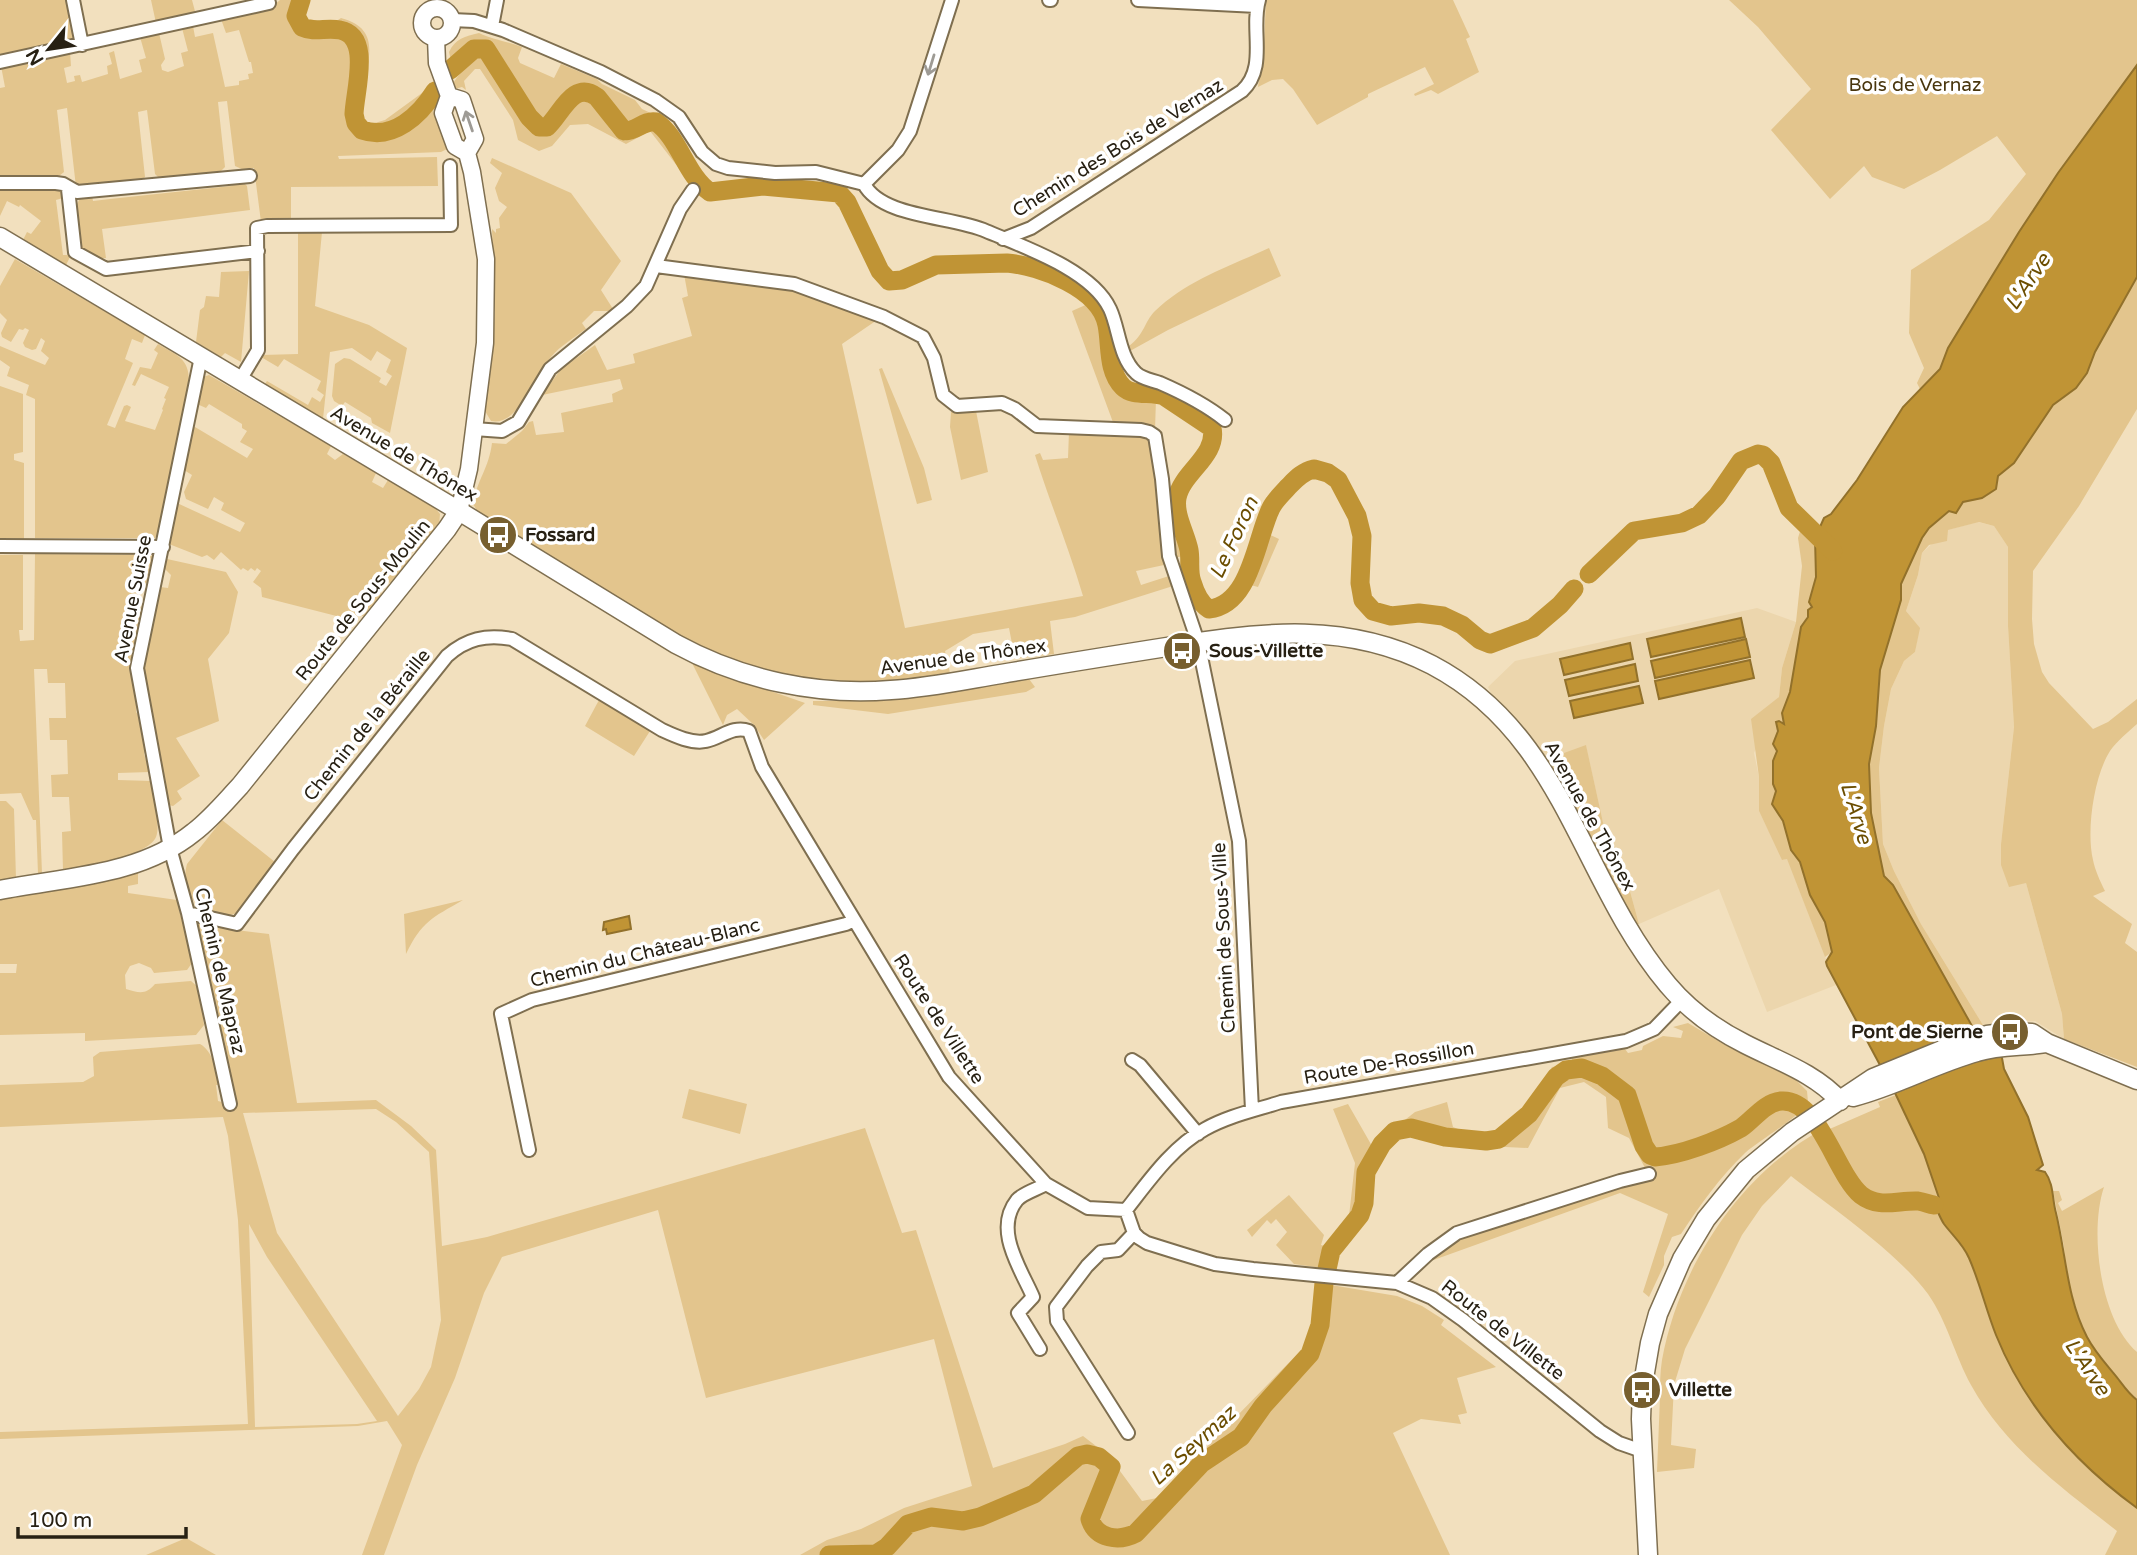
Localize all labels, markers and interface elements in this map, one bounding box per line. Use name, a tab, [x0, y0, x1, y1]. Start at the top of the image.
north arrow	[14, 14, 84, 84]
text: N	[22, 45, 48, 69]
one-way arrow	[924, 54, 937, 76]
street label: Chemin des Bois de Vernaz	[1009, 74, 1227, 222]
park label: Bois de Vernaz	[1849, 74, 1981, 96]
one-way arrow	[462, 110, 475, 132]
water label: L'Arve	[2000, 248, 2057, 315]
street label: Avenue de Thônex	[326, 401, 482, 507]
water label: Le Foron	[1204, 492, 1264, 583]
bus stop icon: Fossard	[477, 514, 519, 556]
street label: Route de Sous-Moulin	[291, 515, 435, 685]
place label: Fossard	[525, 524, 595, 546]
street label: Avenue Suisse	[110, 533, 156, 665]
bus stop icon: Sous-Villette	[1161, 630, 1203, 672]
street label: Avenue de Thônex	[878, 634, 1048, 680]
place label: Sous-Villette	[1209, 640, 1323, 662]
street label: Chemin de la Béraille	[299, 645, 435, 805]
street label: Avenue de Thônex	[1540, 737, 1640, 895]
water label: L'Arve	[1835, 779, 1878, 848]
street label: Chemin de Sous-Ville	[1208, 842, 1240, 1034]
street label: Chemin de Mapraz	[190, 886, 250, 1056]
street label: Chemin du Château-Blanc	[528, 914, 762, 992]
street label: Route de Villette	[889, 950, 989, 1088]
bus stop icon: Pont de Sierne	[1989, 1011, 2031, 1053]
place label: Pont de Sierne	[1851, 1021, 1983, 1043]
street label: Route De-Rossillon	[1302, 1037, 1476, 1089]
street label: Route de Villette	[1437, 1275, 1569, 1385]
water label: L'Arve	[2059, 1334, 2116, 1401]
bus stop icon: Villette	[1621, 1369, 1663, 1411]
place label: Villette	[1669, 1379, 1732, 1401]
water label: La Seymaz	[1145, 1400, 1242, 1491]
scale bar	[18, 1496, 186, 1540]
text: 100 m	[28, 1508, 92, 1533]

